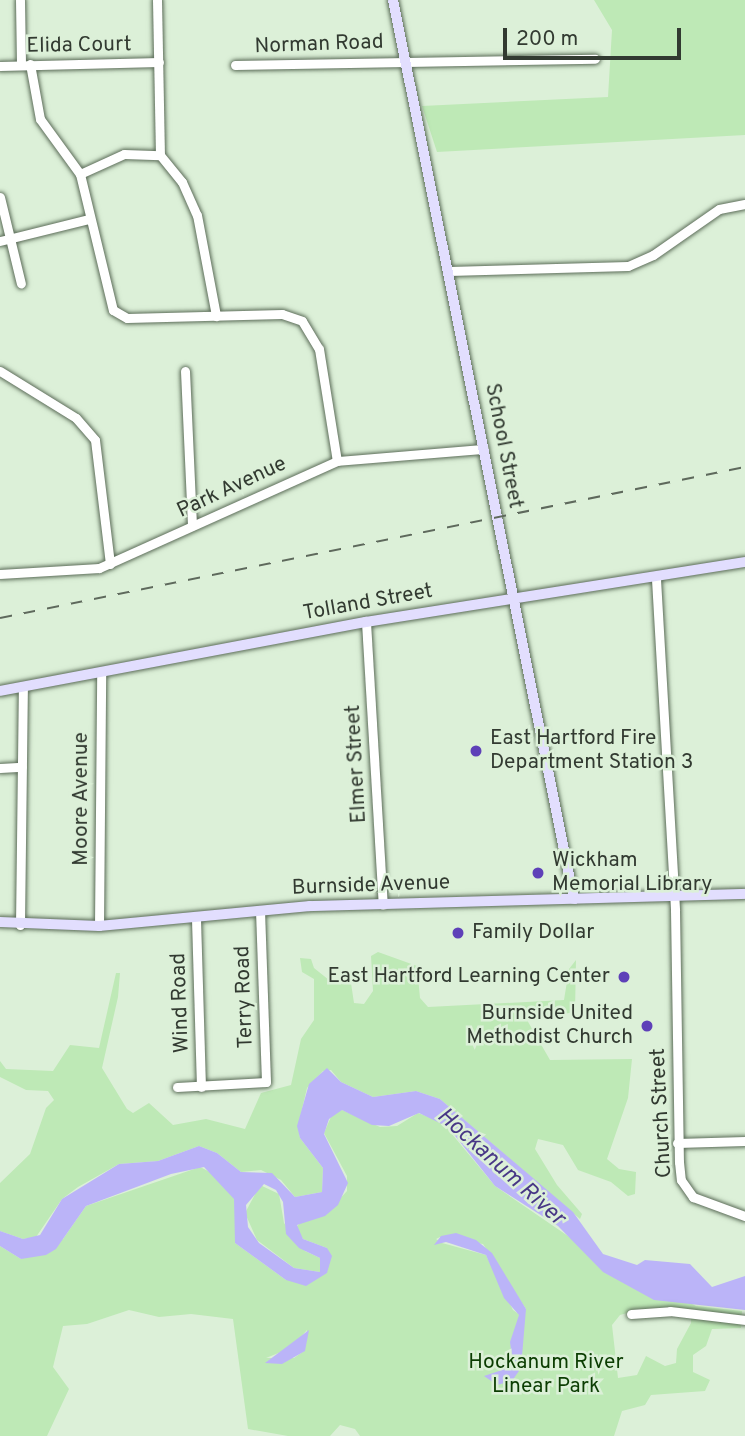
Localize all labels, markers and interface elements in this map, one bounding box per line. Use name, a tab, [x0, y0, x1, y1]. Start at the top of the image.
scale bar	[507, 14, 686, 58]
text: 200 m	[516, 26, 578, 53]
street label: Norman Road	[254, 30, 384, 60]
street label: Elida Court	[26, 32, 132, 60]
street label: School Street	[479, 381, 527, 511]
street label: Park Avenue	[173, 452, 291, 524]
street label: Tolland Street	[301, 579, 435, 627]
street label: Elmer Street	[341, 704, 373, 824]
place label: East Hartford Fire Department Station 3	[490, 726, 693, 776]
street label: Moore Avenue	[69, 732, 95, 866]
marker: East Hartford Fire Department Station 3	[468, 743, 484, 759]
place label: Wickham Memorial Library	[552, 848, 712, 898]
marker: Wickham Memorial Library	[530, 865, 546, 881]
street label: Burnside Avenue	[291, 871, 451, 901]
place label: Family Dollar	[472, 920, 594, 946]
marker: Family Dollar	[450, 925, 466, 941]
street label: Terry Road	[231, 945, 259, 1049]
street label: Wind Road	[167, 952, 195, 1054]
place label: East Hartford Learning Center	[327, 964, 610, 990]
marker: East Hartford Learning Center	[616, 969, 632, 985]
place label: Burnside United Methodist Church	[466, 1001, 633, 1051]
marker: Burnside United Methodist Church	[639, 1018, 655, 1034]
street label: Church Street	[646, 1047, 678, 1179]
water label: Hockanum River	[430, 1103, 570, 1233]
park label: Hockanum River Linear Park	[468, 1350, 624, 1400]

